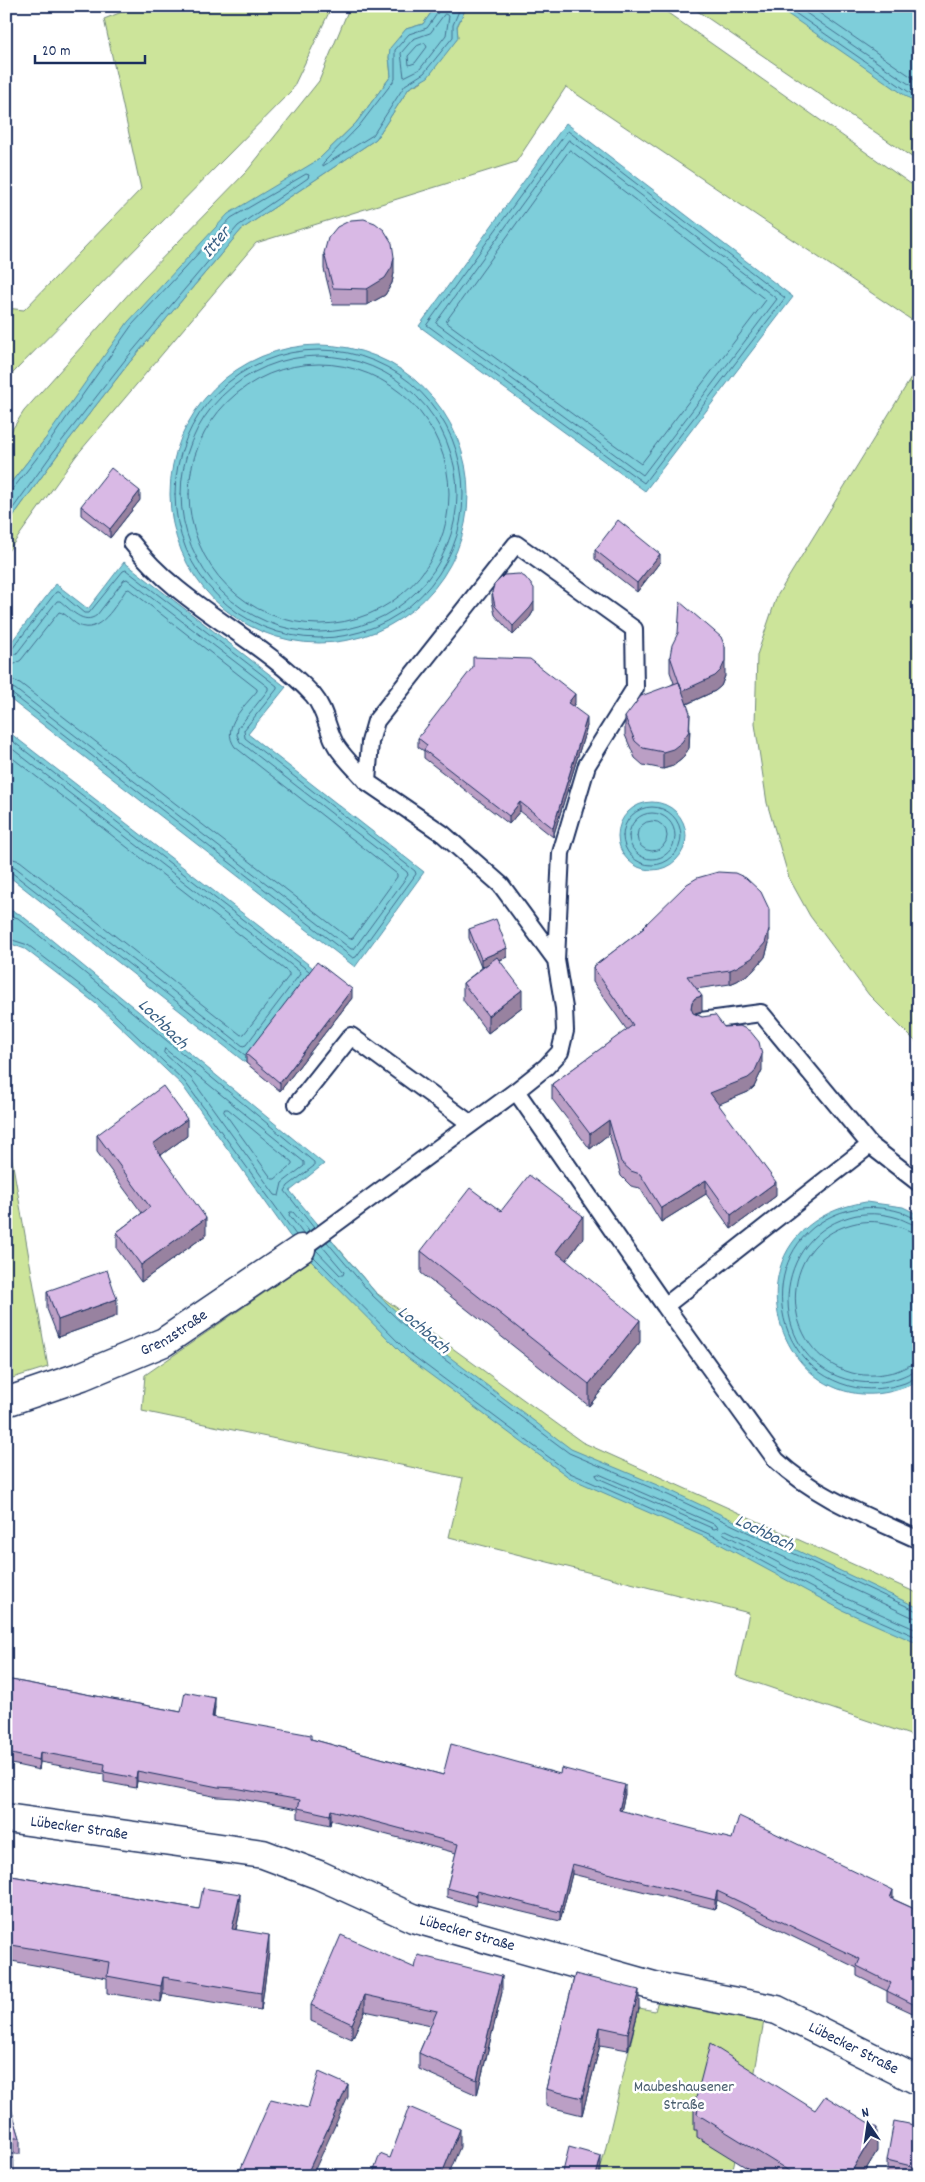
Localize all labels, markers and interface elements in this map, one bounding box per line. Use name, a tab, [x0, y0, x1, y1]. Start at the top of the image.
scale bar	[35, 32, 145, 64]
text: 20 m	[42, 41, 70, 63]
water label: Itter	[197, 220, 239, 264]
water label: Lochbach	[131, 994, 193, 1056]
water label: Lochbach	[391, 1301, 455, 1361]
street label: Grenzstraße	[137, 1304, 212, 1362]
water label: Lochbach	[730, 1509, 798, 1559]
street label: Lübecker Straße	[29, 1810, 129, 1846]
street label: Lübecker Straße	[417, 1909, 518, 1958]
street label: Lübecker Straße	[805, 2016, 903, 2081]
park label: Maubeshausener Straße	[634, 2076, 734, 2117]
north arrow	[842, 2100, 892, 2150]
text: N	[860, 2103, 871, 2124]

